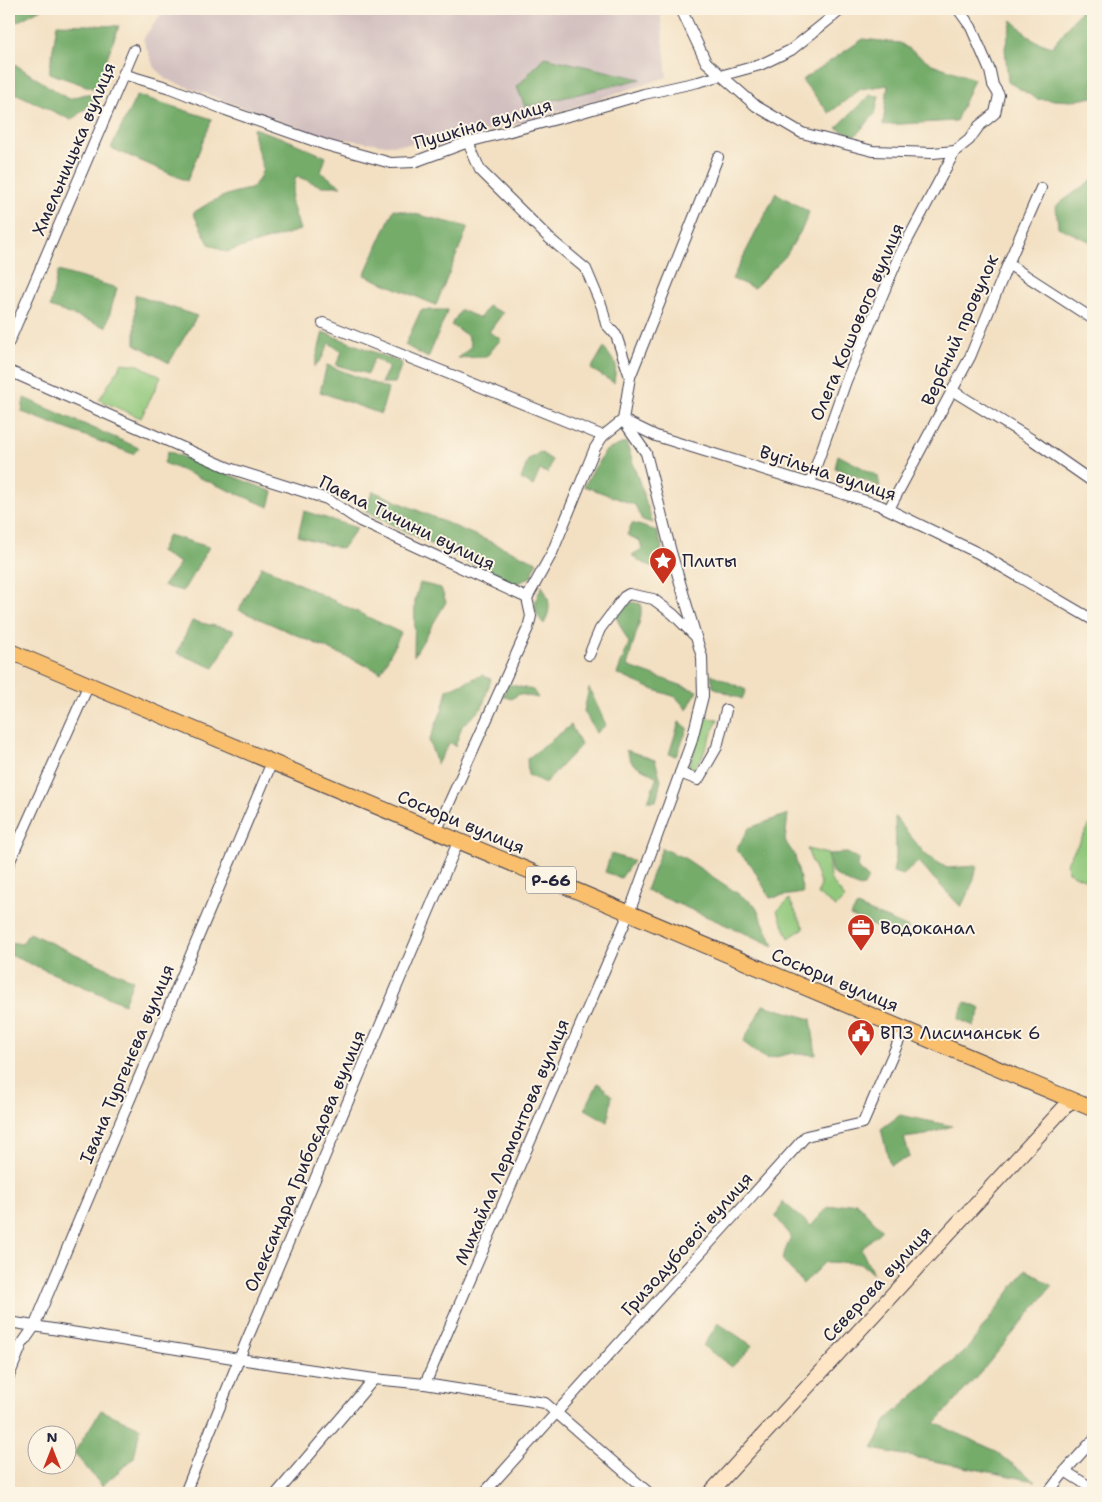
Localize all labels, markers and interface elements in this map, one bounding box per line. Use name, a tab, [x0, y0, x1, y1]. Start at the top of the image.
street label: Хмельницька вулиця	[27, 59, 121, 239]
street label: Пушкіна вулиця	[411, 93, 555, 155]
street label: Олега Кошового вулиця	[804, 219, 910, 425]
street label: Вербний провулок	[916, 250, 1004, 409]
street label: Вугільна вулиця	[756, 440, 900, 506]
street label: Павла Тичини вулиця	[315, 470, 499, 576]
place icon: Плиты	[648, 546, 678, 585]
place label: Плиты	[682, 549, 737, 573]
street label: Сосюри вулиця	[394, 784, 528, 860]
road number: Р-66	[526, 866, 576, 894]
office icon: Водоканал	[846, 913, 876, 952]
place label: Водоканал	[880, 916, 975, 940]
street label: Сосюри вулиця	[768, 942, 902, 1018]
street label: Івана Тургенєва вулиця	[74, 961, 180, 1167]
street label: Михайла Лермонтова вулиця	[449, 1015, 575, 1269]
public building icon: ВПЗ Лисичанськ 6	[846, 1018, 876, 1057]
place label: ВПЗ Лисичанськ 6	[880, 1021, 1041, 1045]
street label: Олександра Грибоєдова вулиця	[239, 1026, 371, 1296]
street label: Гризодубової вулиця	[616, 1167, 758, 1321]
street label: Сєверова вулиця	[817, 1221, 937, 1347]
north arrow	[28, 1424, 78, 1474]
text: N	[46, 1428, 58, 1446]

